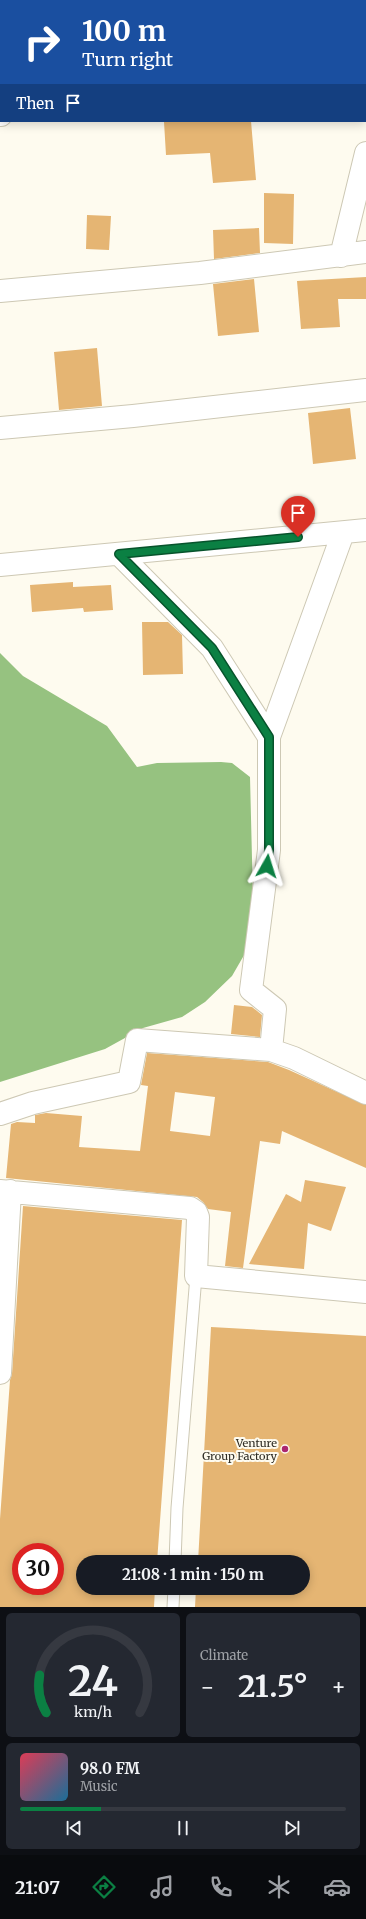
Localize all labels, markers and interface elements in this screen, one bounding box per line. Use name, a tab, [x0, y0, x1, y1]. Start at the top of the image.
text: 100 m	[82, 13, 166, 49]
icon: right	[16, 16, 68, 68]
text: Turn right	[82, 48, 173, 71]
icon: arrive	[62, 92, 84, 114]
text: Then	[16, 94, 54, 113]
pin	[281, 496, 315, 537]
icon: arrive	[287, 502, 309, 524]
position arrow	[246, 845, 288, 887]
place label: Venture Group Factory	[202, 1436, 278, 1463]
marker: Venture Group Factory	[280, 1444, 290, 1454]
speed limit sign: 30	[12, 1543, 64, 1595]
text: 21:08 · 1 min · 150 m	[122, 1565, 264, 1584]
text: Climate	[200, 1647, 248, 1664]
text: 24	[68, 1655, 118, 1707]
text: 21.5°	[238, 1667, 308, 1705]
text: −	[200, 1673, 215, 1701]
text: +	[331, 1673, 346, 1701]
text: km/h	[74, 1703, 112, 1721]
text: 98.0 FM	[80, 1759, 140, 1778]
text: Music	[80, 1778, 118, 1795]
icon: previous	[63, 1817, 85, 1839]
icon: pause	[172, 1817, 194, 1839]
icon: next	[281, 1817, 303, 1839]
icon: directions	[90, 1873, 118, 1901]
icon: music	[148, 1873, 176, 1901]
icon: phone	[207, 1873, 235, 1901]
icon: climate	[265, 1873, 293, 1901]
icon: car	[323, 1873, 351, 1901]
text: 21:07	[15, 1876, 60, 1899]

